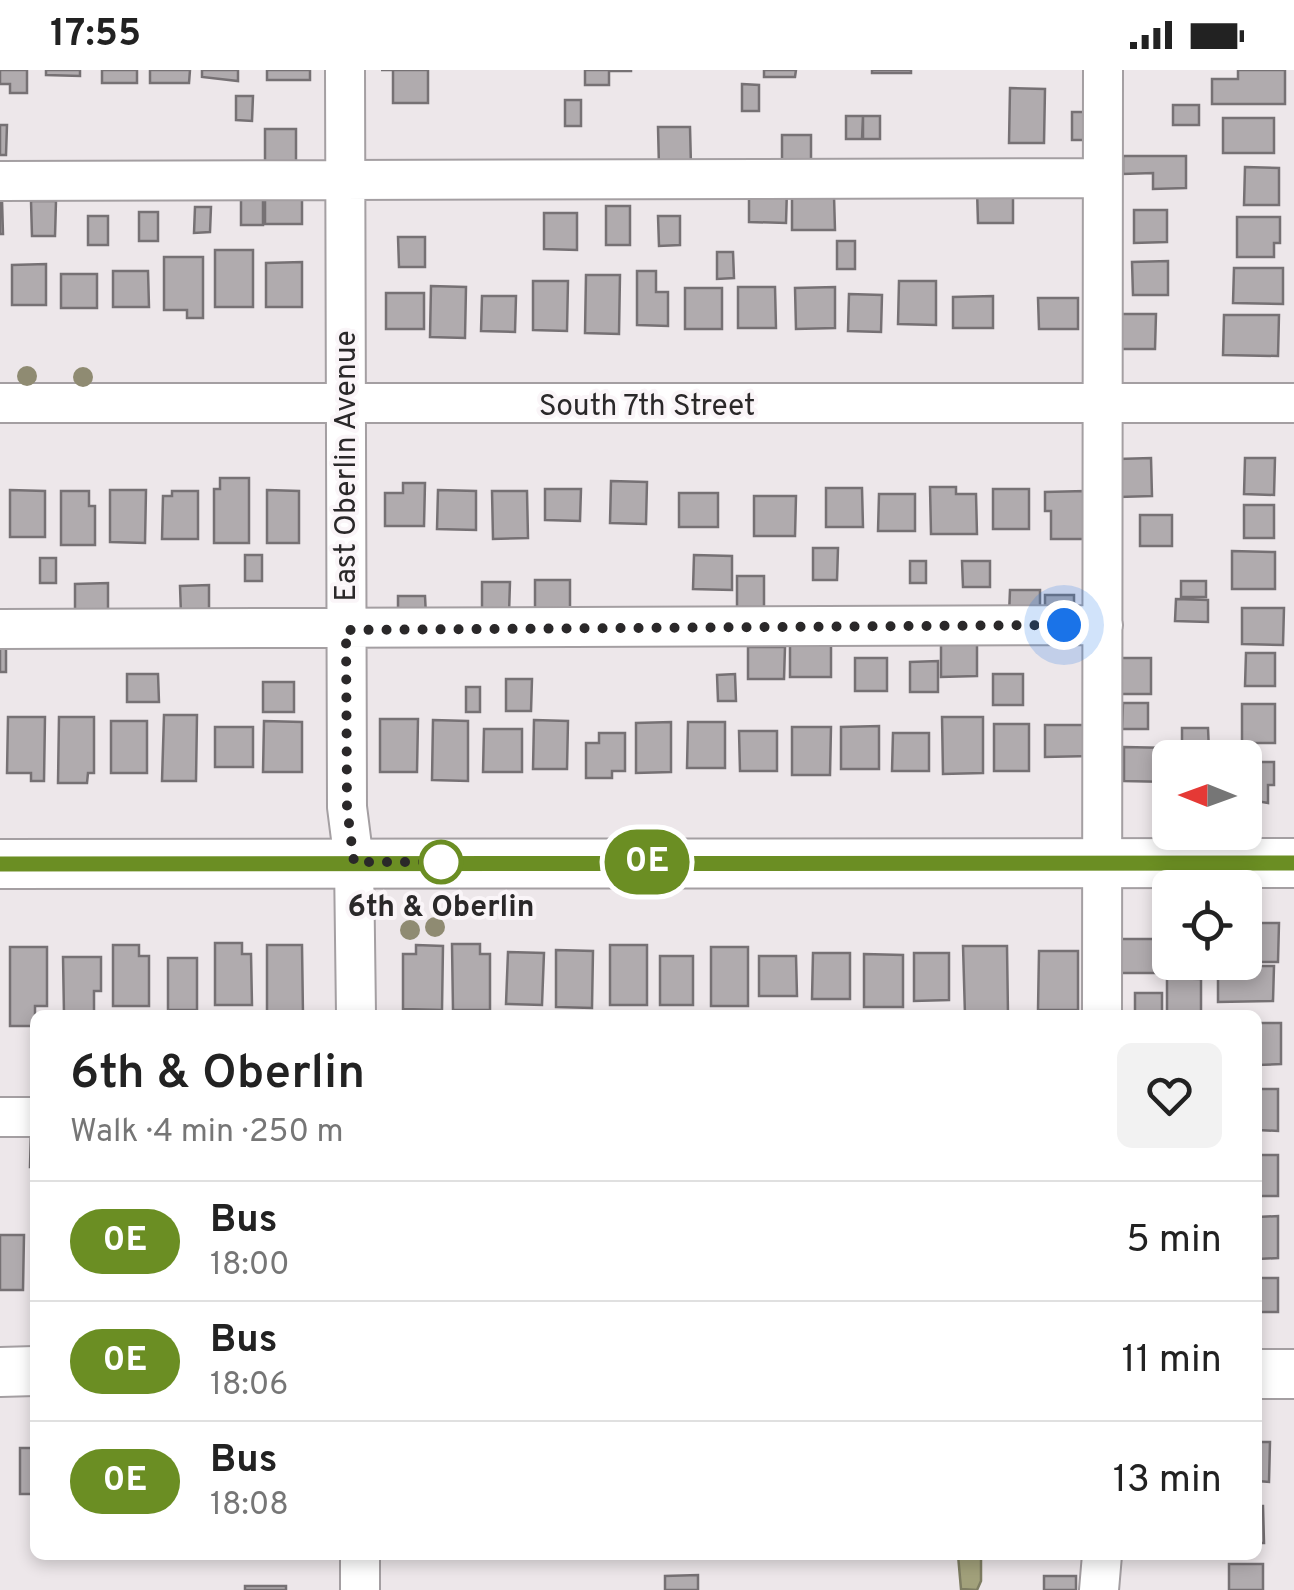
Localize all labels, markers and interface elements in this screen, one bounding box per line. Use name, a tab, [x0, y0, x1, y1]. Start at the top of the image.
text: 17:55	[50, 11, 141, 60]
street label: East Oberlin Avenue	[329, 330, 366, 602]
street label: South 7th Street	[539, 389, 755, 426]
your location	[1039, 600, 1089, 650]
north arrow	[1152, 740, 1262, 850]
map controls	[1152, 740, 1262, 980]
line badge: 0E	[602, 830, 692, 894]
text: 0E	[625, 840, 669, 884]
marker: 6th & Oberlin	[420, 841, 462, 883]
button: locate	[1152, 870, 1262, 980]
place label: 6th & Oberlin	[348, 890, 534, 927]
button: heart	[1117, 1043, 1222, 1148]
text: 6th & Oberlin	[70, 1045, 365, 1105]
text: Walk · 4 min · 250 m	[70, 1113, 344, 1153]
text: Bus	[210, 1197, 277, 1246]
text: 5 min	[1126, 1217, 1222, 1266]
text: 0E	[103, 1219, 147, 1263]
text: 18:00	[210, 1246, 290, 1286]
text: Bus	[210, 1317, 277, 1366]
text: 11 min	[1121, 1337, 1222, 1386]
text: 0E	[103, 1339, 147, 1383]
text: 18:06	[210, 1366, 288, 1406]
text: Bus	[210, 1437, 277, 1486]
text: 13 min	[1113, 1457, 1222, 1506]
text: 0E	[103, 1459, 147, 1503]
text: 18:08	[210, 1486, 289, 1526]

